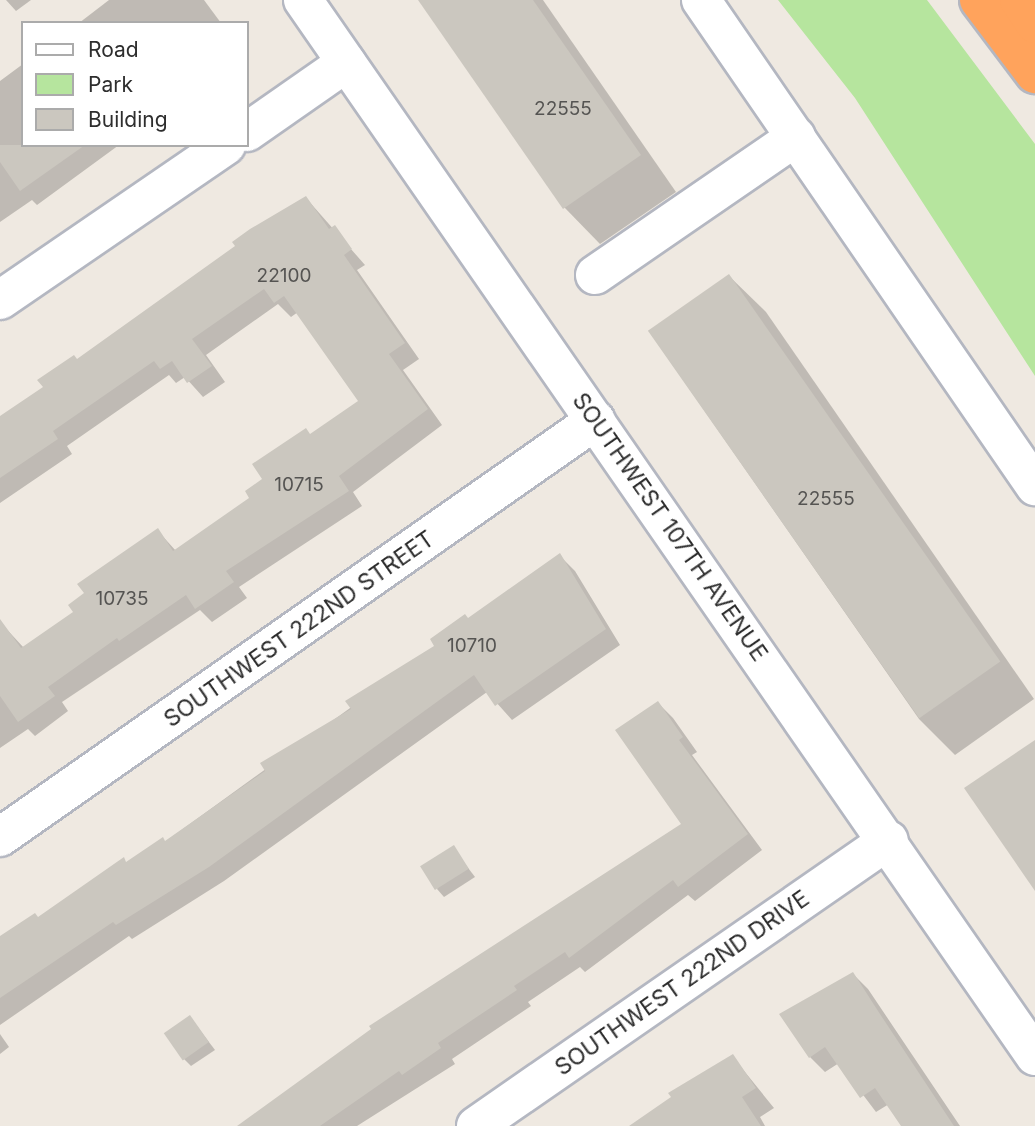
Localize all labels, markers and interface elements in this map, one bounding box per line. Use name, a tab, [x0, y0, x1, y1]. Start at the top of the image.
legend	[21, 21, 248, 147]
text: Road	[88, 37, 139, 62]
text: Park	[88, 72, 133, 97]
house number: 22555	[534, 98, 592, 120]
text: Building	[88, 107, 168, 132]
house number: 22100	[257, 265, 311, 287]
street label: SOUTHWEST 107TH AVENUE	[567, 388, 773, 666]
house number: 10715	[274, 474, 324, 496]
house number: 22555	[797, 488, 855, 510]
street label: SOUTHWEST 222ND STREET	[159, 525, 439, 733]
house number: 10735	[95, 588, 149, 610]
house number: 10710	[447, 635, 497, 657]
street label: SOUTHWEST 222ND DRIVE	[550, 885, 814, 1081]

